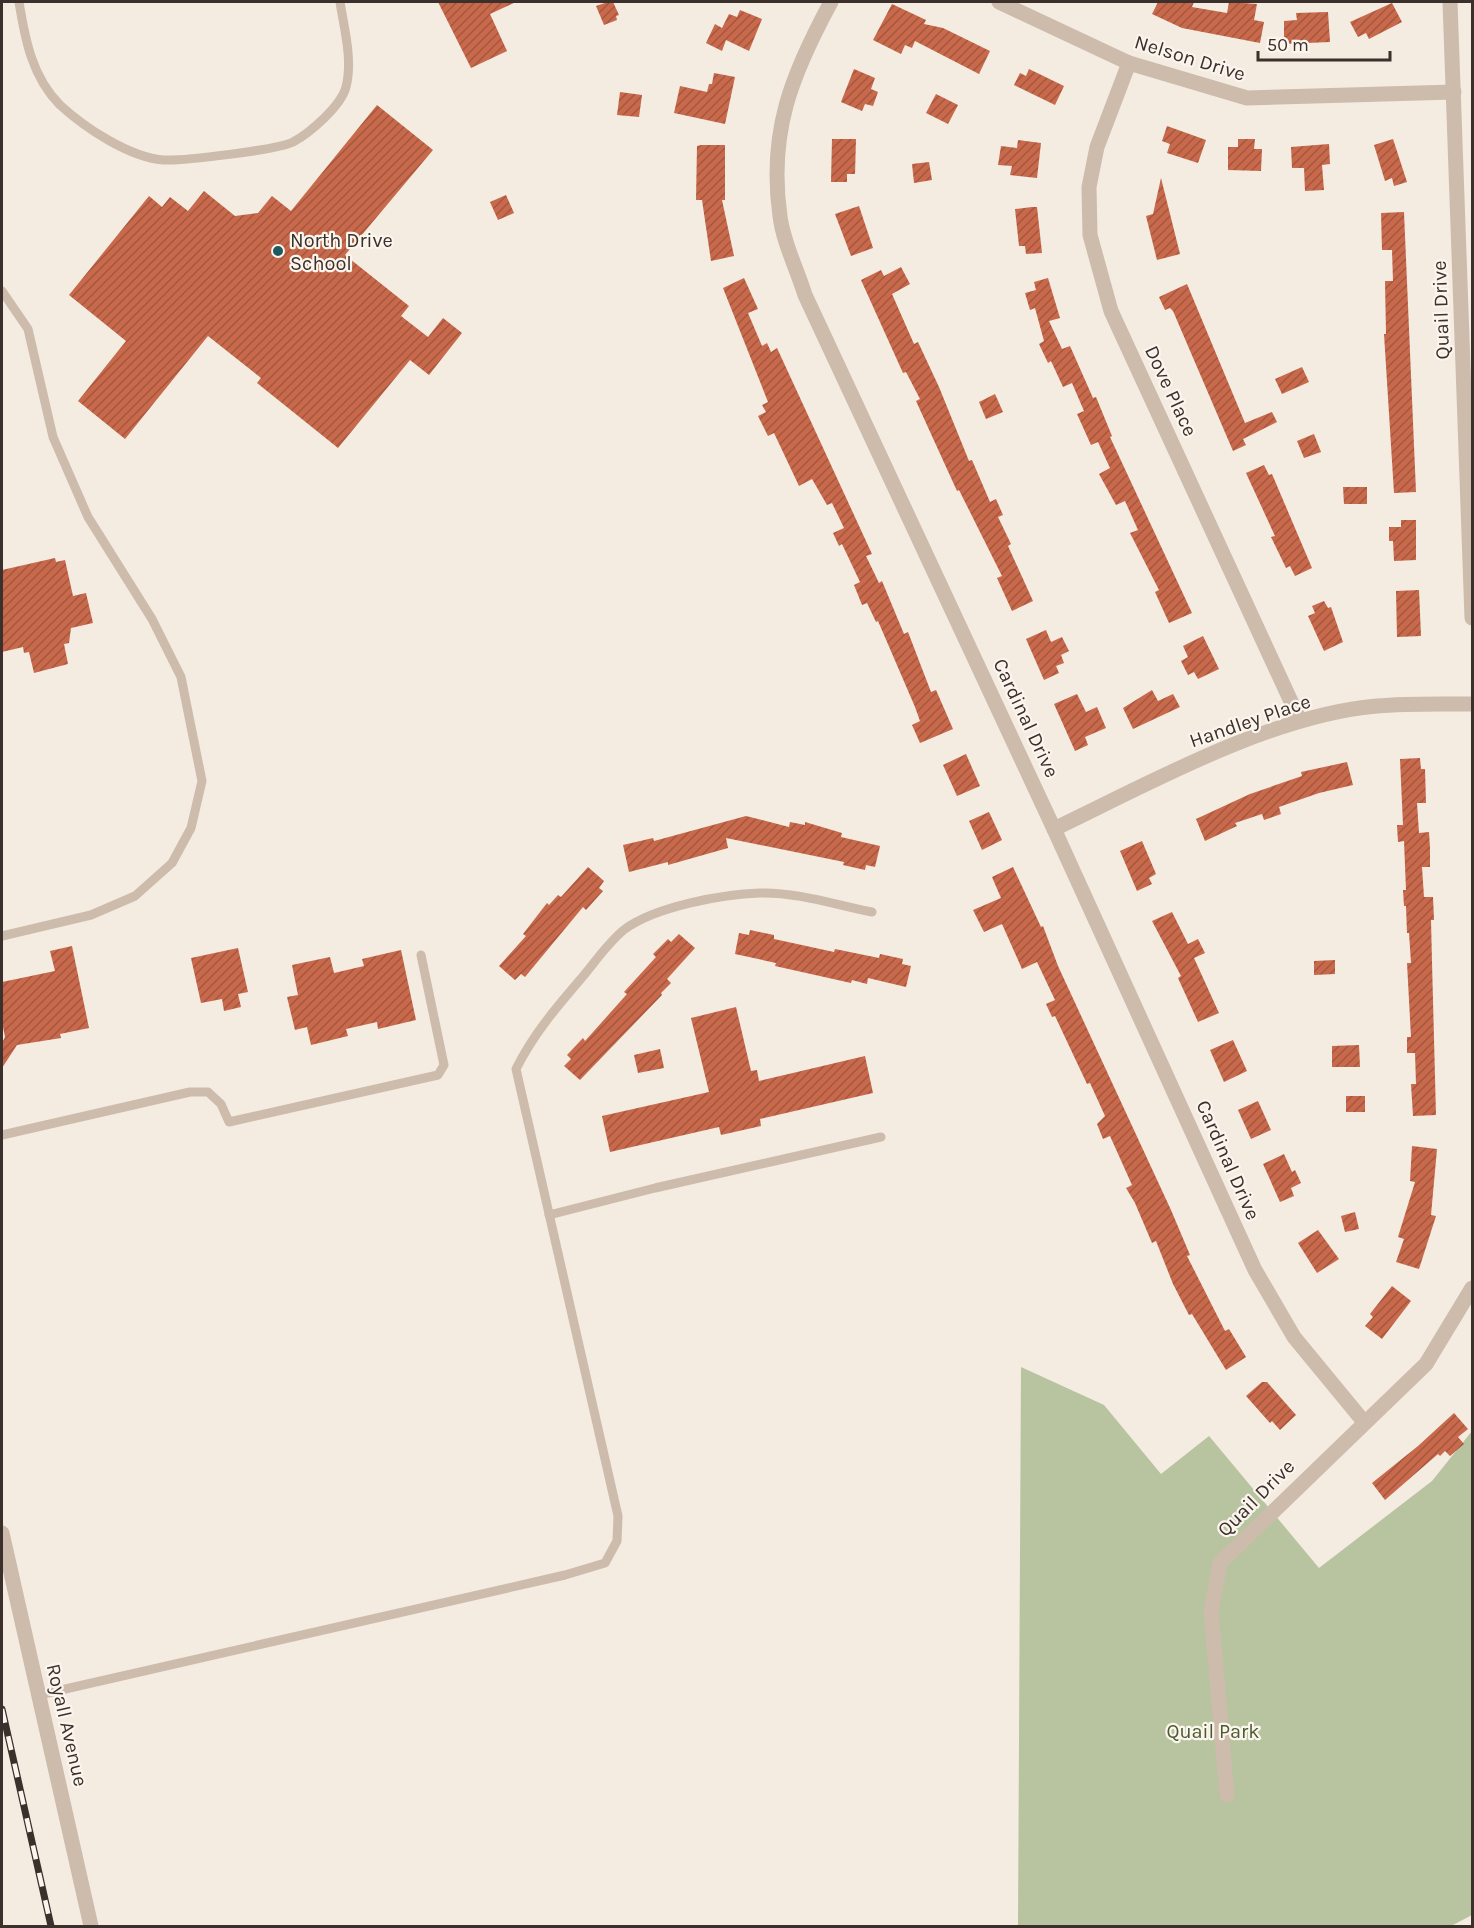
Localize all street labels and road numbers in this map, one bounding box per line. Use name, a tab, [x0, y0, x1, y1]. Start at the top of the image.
street label: Nelson Drive	[1132, 30, 1248, 86]
street label: Quail Drive	[1428, 260, 1454, 360]
street label: Dove Place	[1140, 342, 1202, 440]
street label: Cardinal Drive	[988, 655, 1064, 781]
street label: Handley Place	[1186, 690, 1314, 752]
street label: Cardinal Drive	[1191, 1097, 1265, 1223]
street label: Quail Drive	[1213, 1455, 1299, 1541]
street label: Royall Avenue	[42, 1661, 92, 1789]

